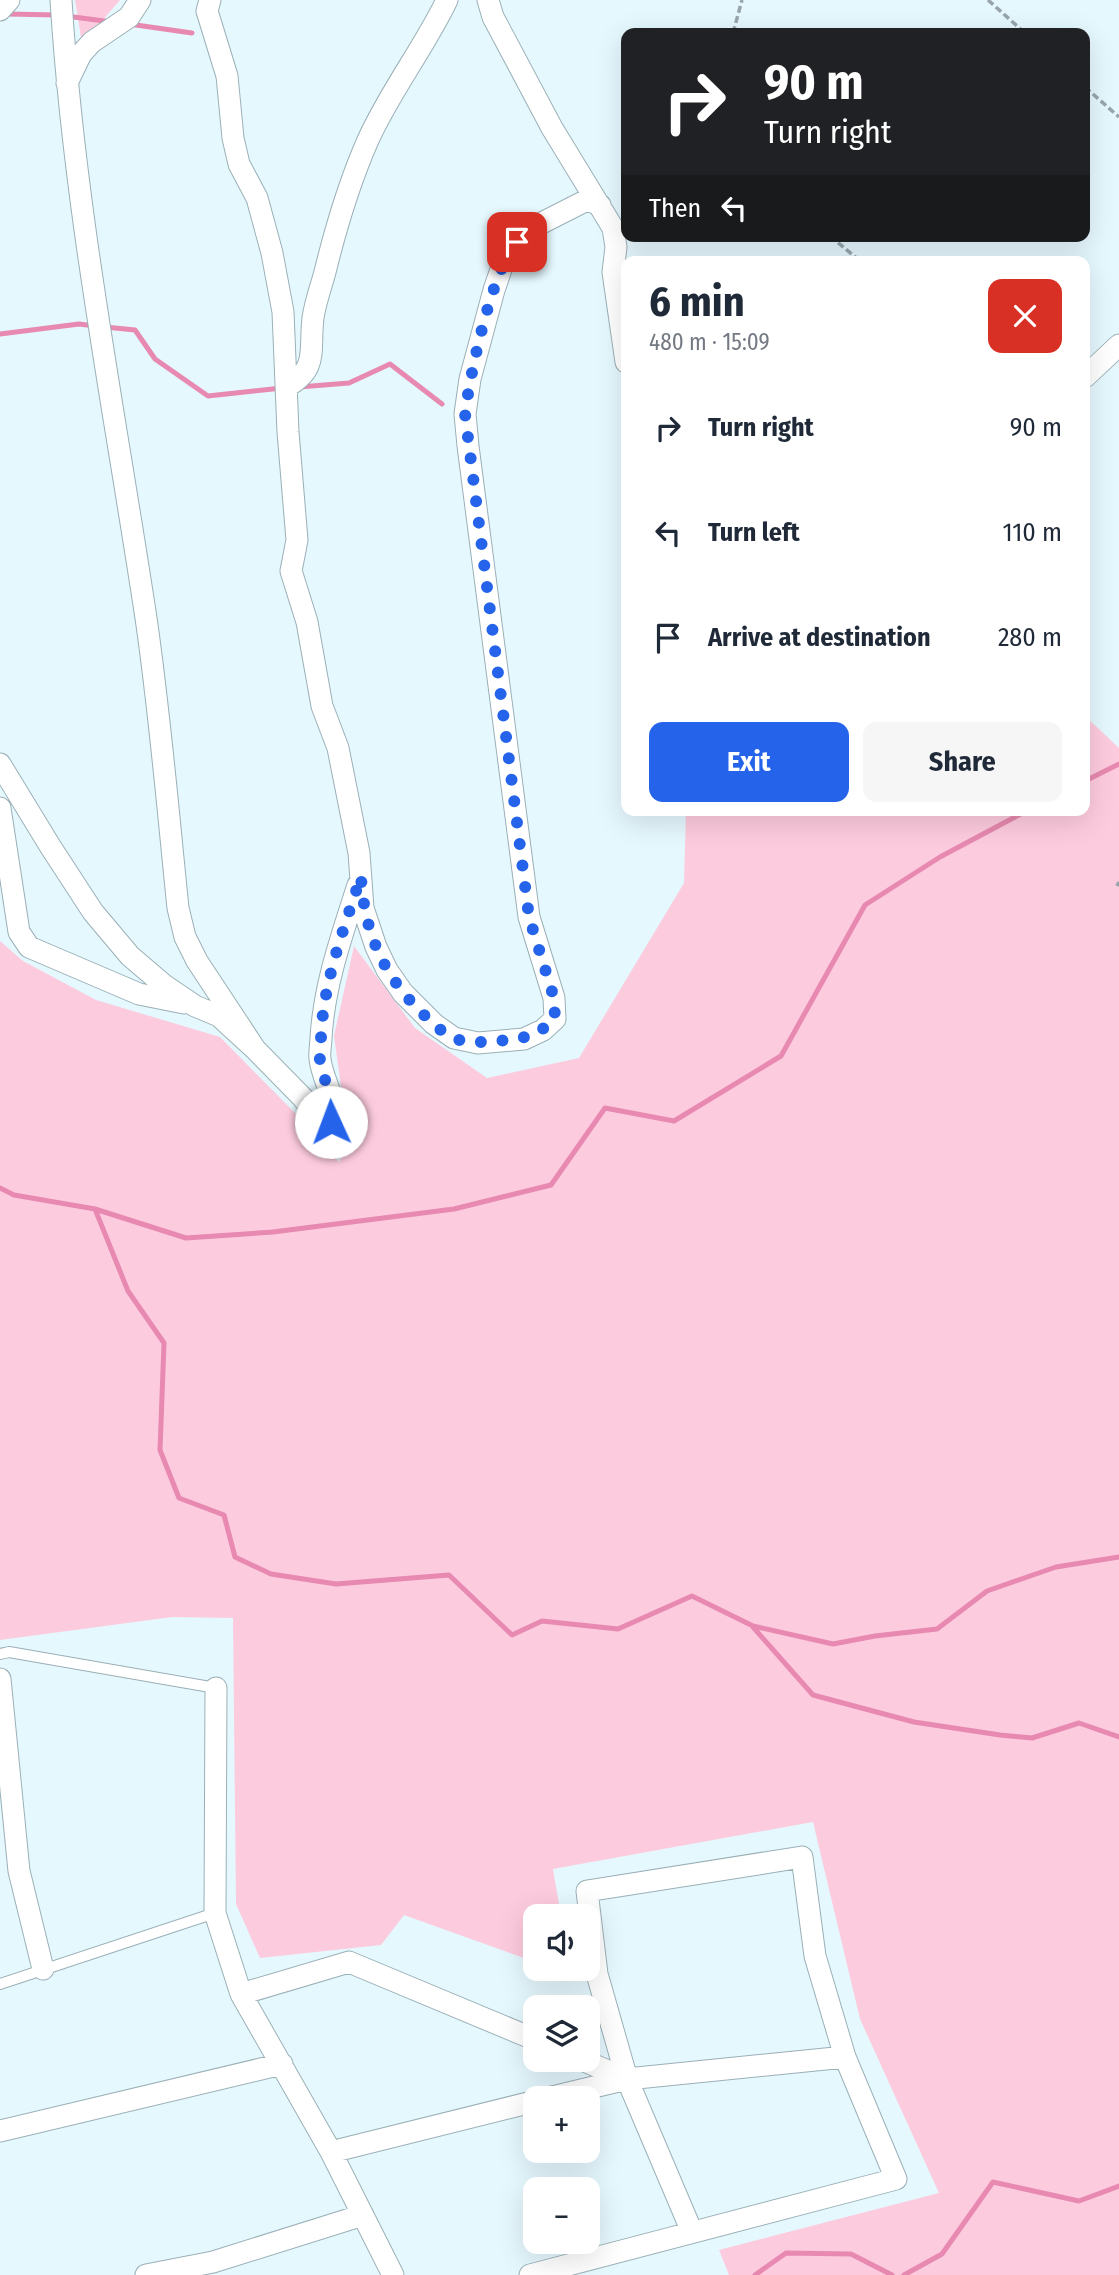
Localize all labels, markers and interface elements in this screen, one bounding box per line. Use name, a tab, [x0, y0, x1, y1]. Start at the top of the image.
text: 90 m	[764, 53, 864, 112]
icon: right	[649, 56, 740, 147]
text: Turn right	[764, 113, 891, 151]
icon: left	[715, 189, 753, 227]
text: Then	[649, 193, 701, 224]
pin	[487, 212, 547, 272]
icon: arrive	[498, 223, 536, 261]
text: 6 min	[649, 277, 745, 327]
button: close	[988, 279, 1062, 353]
text: 480 m · 15:09	[649, 328, 770, 356]
icon: right	[649, 409, 687, 447]
text: Turn right	[708, 412, 814, 443]
text: 90 m	[1010, 412, 1062, 443]
icon: left	[649, 514, 687, 552]
text: Turn left	[708, 517, 800, 548]
text: 110 m	[1002, 517, 1062, 548]
icon: arrive	[649, 619, 687, 657]
text: Arrive at destination	[708, 622, 931, 653]
text: 280 m	[998, 622, 1062, 653]
button: Exit	[649, 722, 849, 802]
button: Share	[863, 722, 1062, 802]
position arrow	[294, 1085, 368, 1159]
map controls	[523, 1904, 600, 2254]
button: sound	[523, 1904, 600, 1981]
button: layers	[523, 1995, 600, 2072]
button: +	[523, 2086, 600, 2163]
button: −	[523, 2177, 600, 2254]

